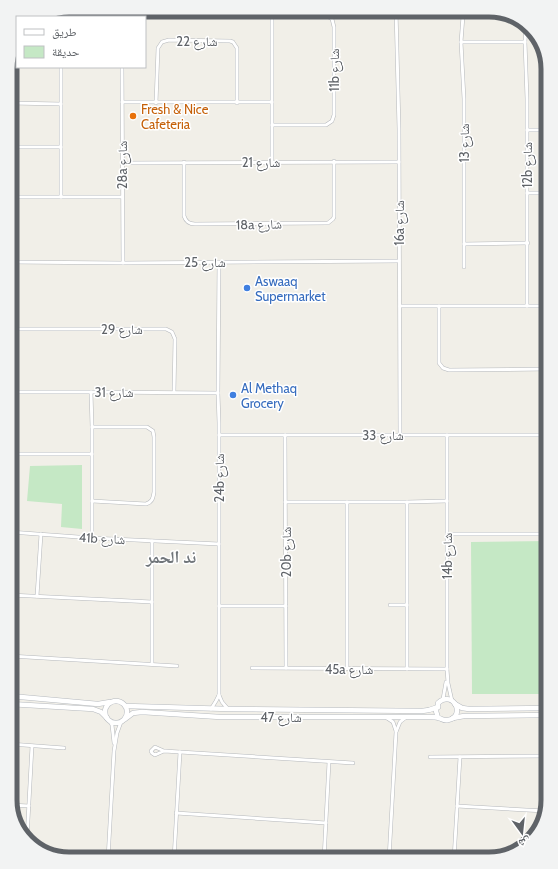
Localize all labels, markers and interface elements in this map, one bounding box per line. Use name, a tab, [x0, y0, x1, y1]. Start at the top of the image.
legend	[16, 16, 146, 68]
text: طريق	[52, 24, 77, 39]
street label: شارع 22	[176, 33, 218, 51]
text: حديقة	[52, 44, 80, 59]
street label: 11b شارع	[326, 48, 344, 92]
place label: Fresh & Nice Cafeteria	[141, 101, 209, 132]
marker: Fresh & Nice Cafeteria	[128, 111, 138, 121]
street label: شارع 13	[456, 124, 474, 162]
street label: 28a شارع	[114, 141, 132, 189]
street label: 12b شارع	[519, 142, 537, 188]
street label: شارع 21	[242, 154, 280, 172]
street label: 16a شارع	[391, 200, 409, 246]
street label: 18a شارع	[236, 216, 282, 234]
street label: شارع 25	[184, 254, 226, 272]
place label: Aswaaq Supermarket	[255, 273, 326, 304]
marker: Aswaaq Supermarket	[242, 283, 252, 293]
street label: شارع 29	[101, 321, 143, 339]
place label: Al Methaq Grocery	[241, 380, 297, 411]
street label: شارع 31	[95, 384, 133, 402]
marker: Al Methaq Grocery	[228, 390, 238, 400]
street label: شارع 33	[362, 427, 404, 445]
street label: 24b شارع	[211, 453, 229, 503]
street label: 20b شارع	[278, 527, 296, 577]
street label: 41b شارع	[78, 529, 126, 549]
street label: 14b شارع	[439, 533, 457, 579]
district label: ند الحمر	[145, 547, 196, 567]
street label: 45a شارع	[325, 661, 373, 679]
street label: شارع 47	[260, 709, 302, 727]
north arrow	[502, 813, 542, 853]
text: ش	[517, 833, 532, 851]

